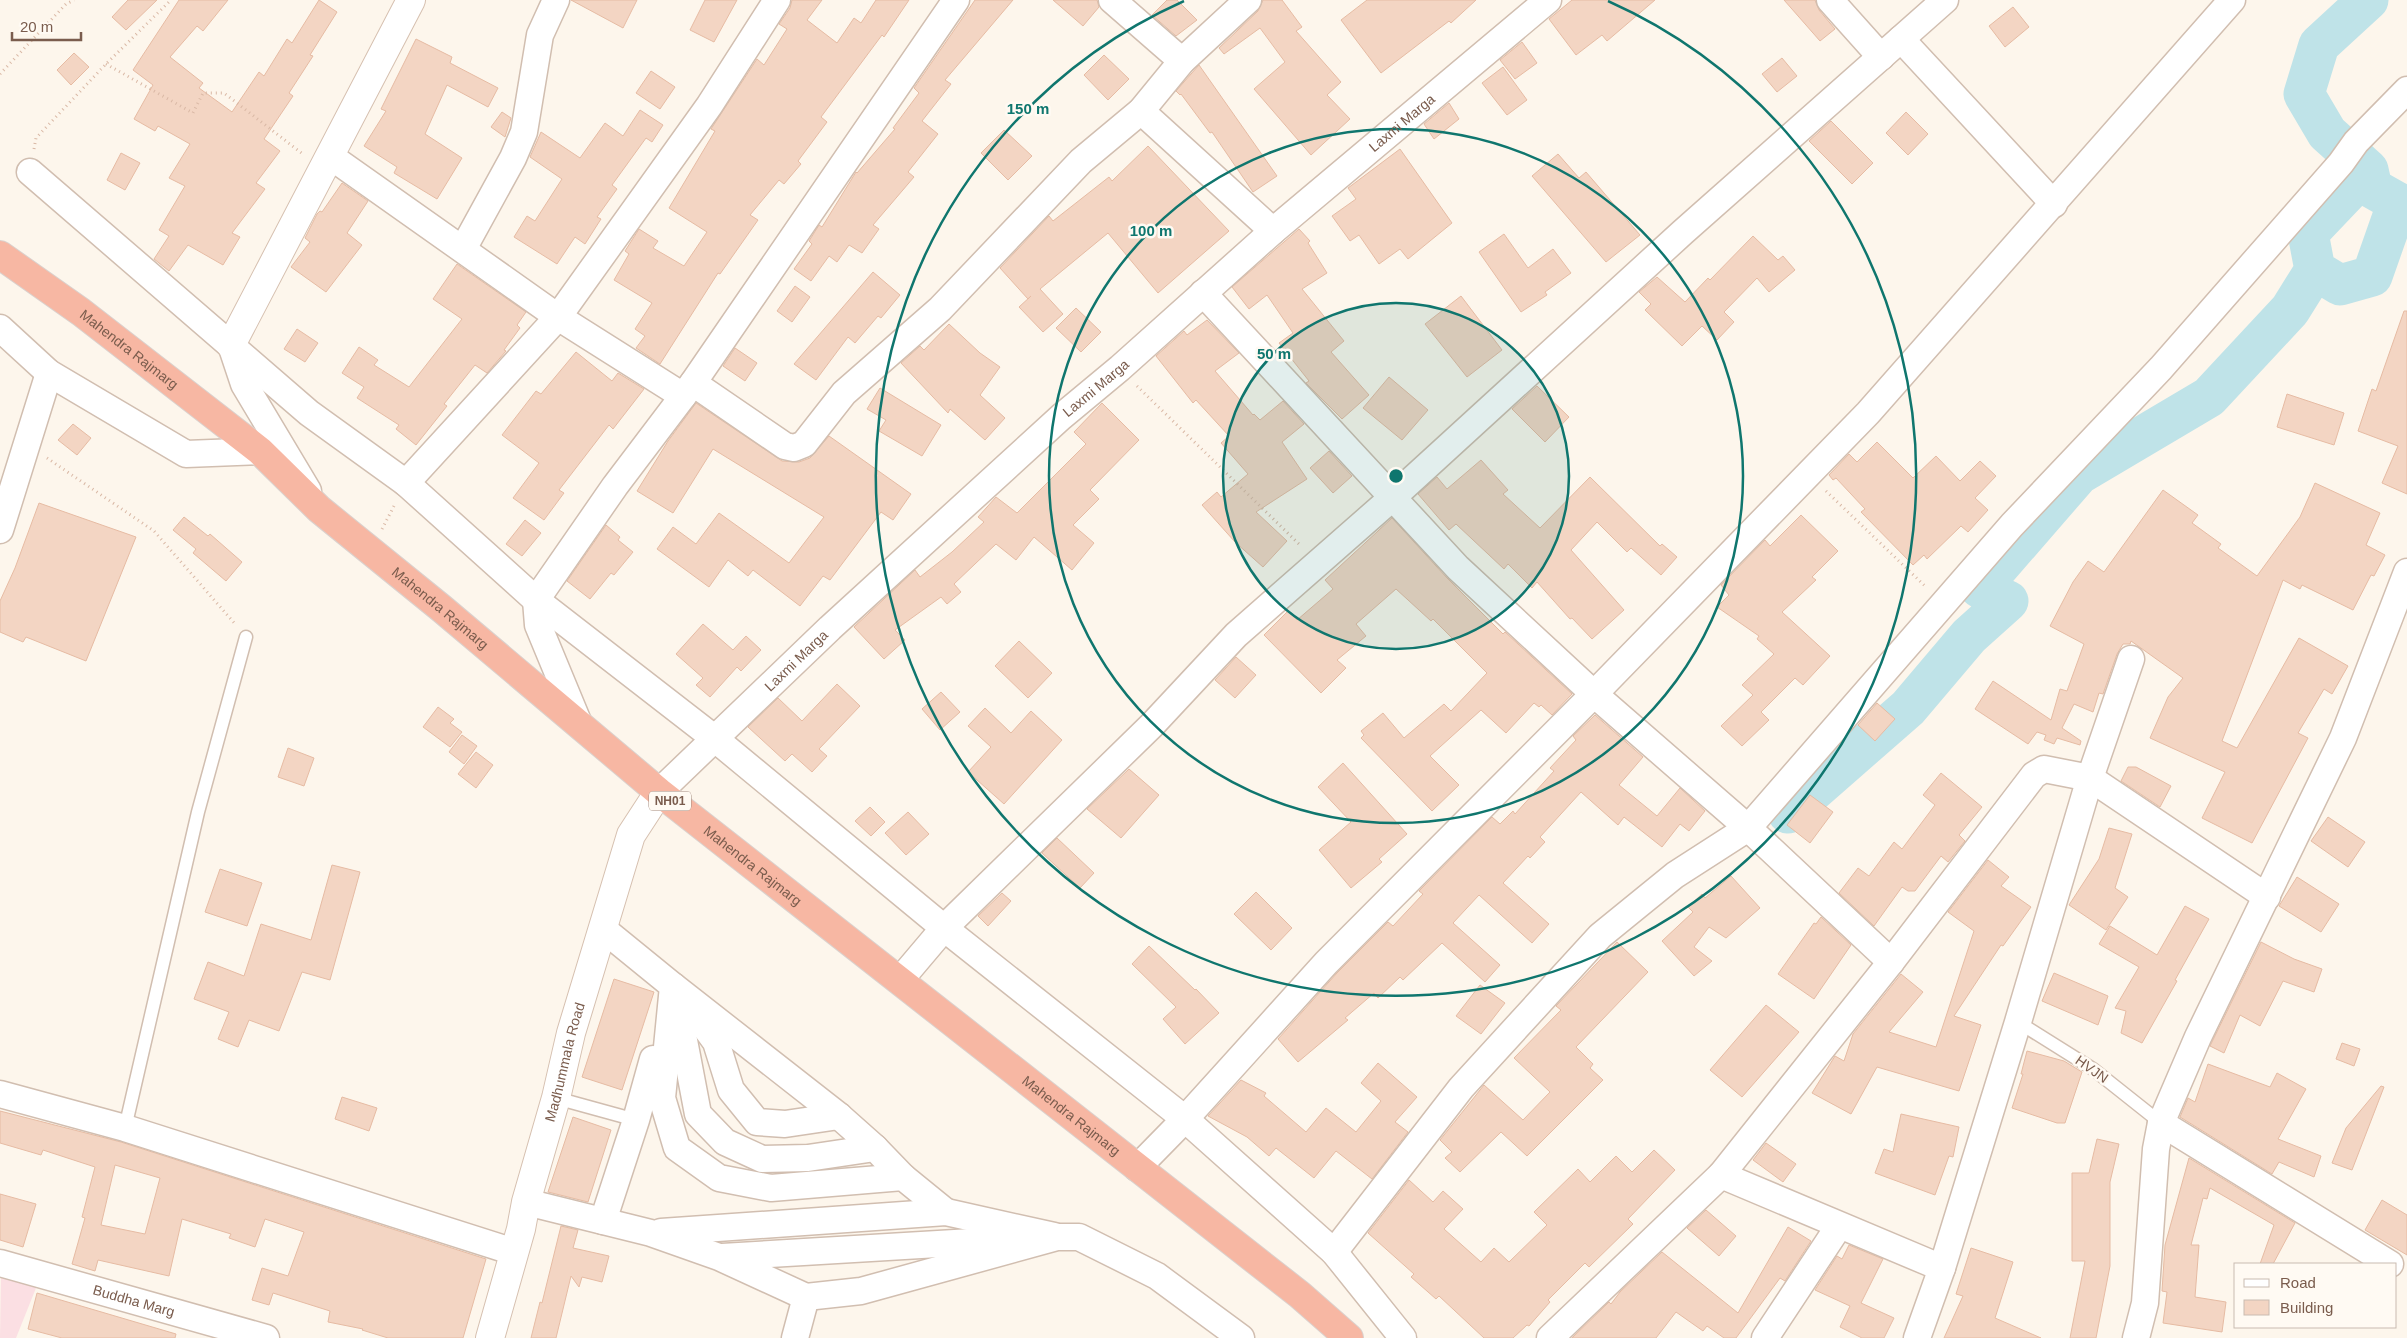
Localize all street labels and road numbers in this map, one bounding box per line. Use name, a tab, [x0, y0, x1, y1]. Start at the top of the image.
street label: Laxmi Marga	[1366, 91, 1438, 155]
street label: Mahendra Rajmarg	[77, 306, 181, 393]
street label: Laxmi Marga	[1060, 356, 1132, 420]
street label: Mahendra Rajmarg	[389, 564, 492, 652]
street label: Laxmi Marga	[761, 627, 831, 694]
road number: NH01	[649, 791, 691, 810]
street label: Mahendra Rajmarg	[701, 822, 805, 909]
street label: Madhummala Road	[542, 1001, 588, 1123]
street label: HVJN	[2072, 1052, 2112, 1086]
street label: Mahendra Rajmarg	[1019, 1072, 1124, 1159]
street label: Buddha Marg	[91, 1282, 176, 1320]

